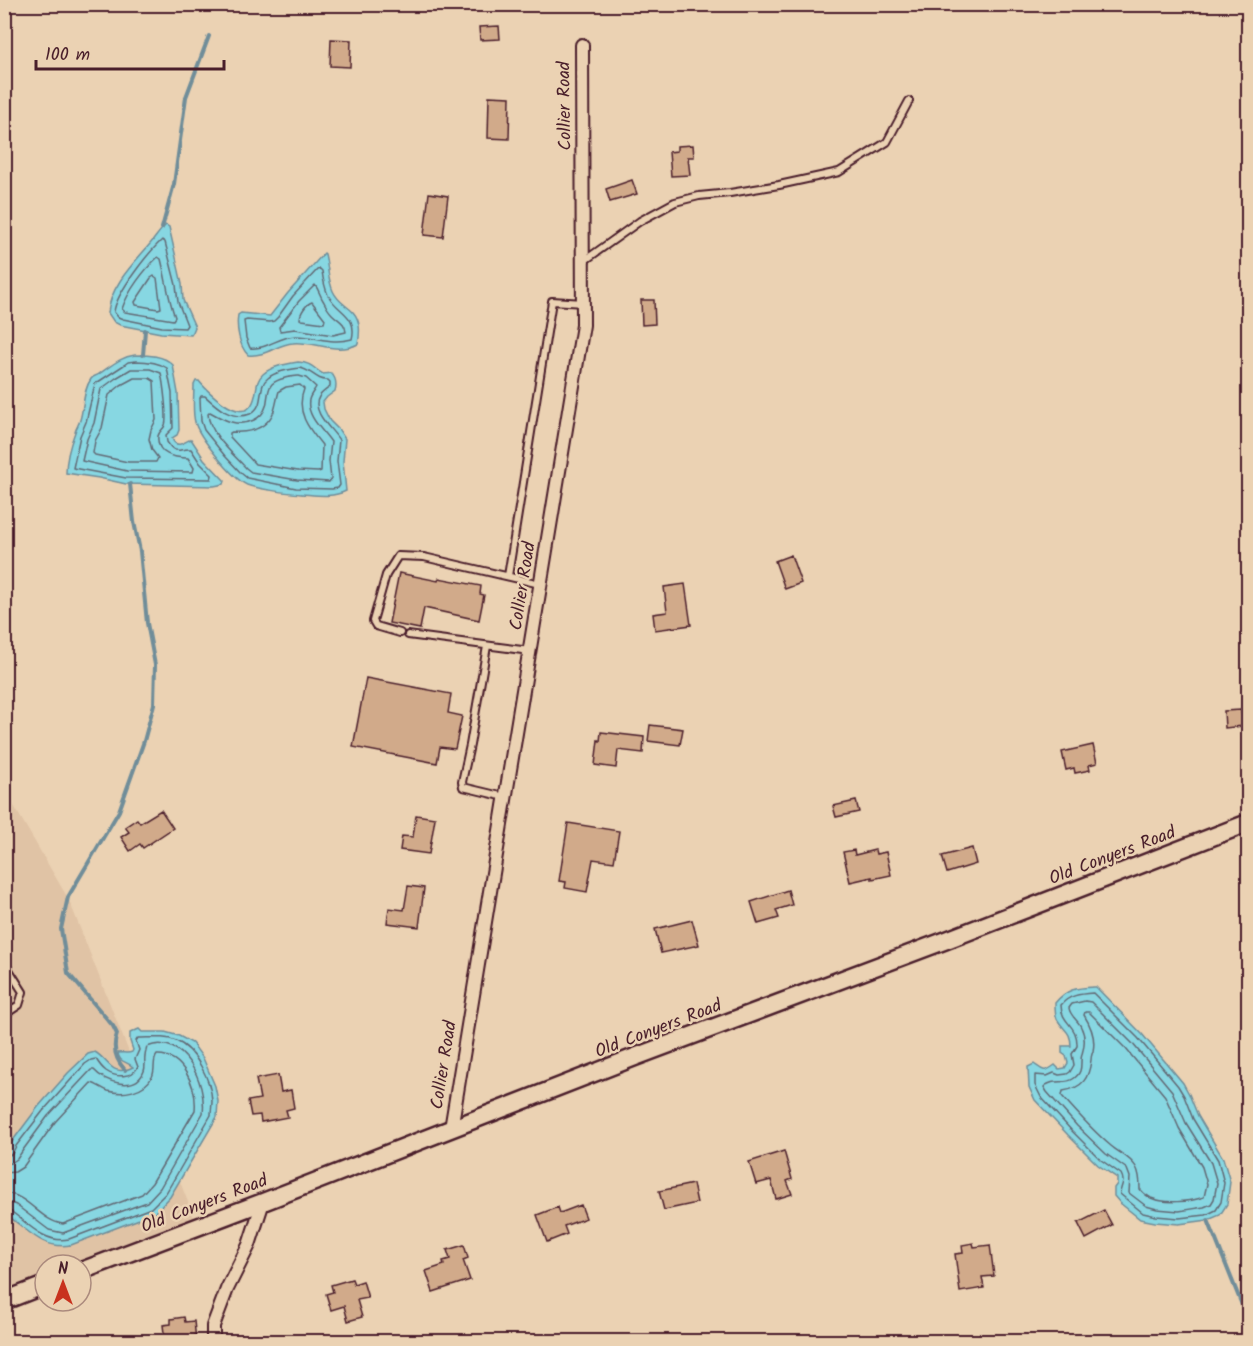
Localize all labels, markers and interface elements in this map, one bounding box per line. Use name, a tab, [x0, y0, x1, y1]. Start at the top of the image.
scale bar	[36, 33, 224, 71]
text: 100 m	[45, 41, 90, 70]
street label: Collier Road	[550, 60, 581, 151]
street label: Collier Road	[502, 539, 545, 633]
street label: Old Conyers Road	[1045, 819, 1181, 894]
street label: Old Conyers Road	[591, 992, 727, 1067]
street label: Collier Road	[423, 1018, 466, 1112]
street label: Old Conyers Road	[137, 1167, 273, 1242]
north arrow	[33, 1253, 93, 1313]
text: N	[58, 1257, 68, 1282]

